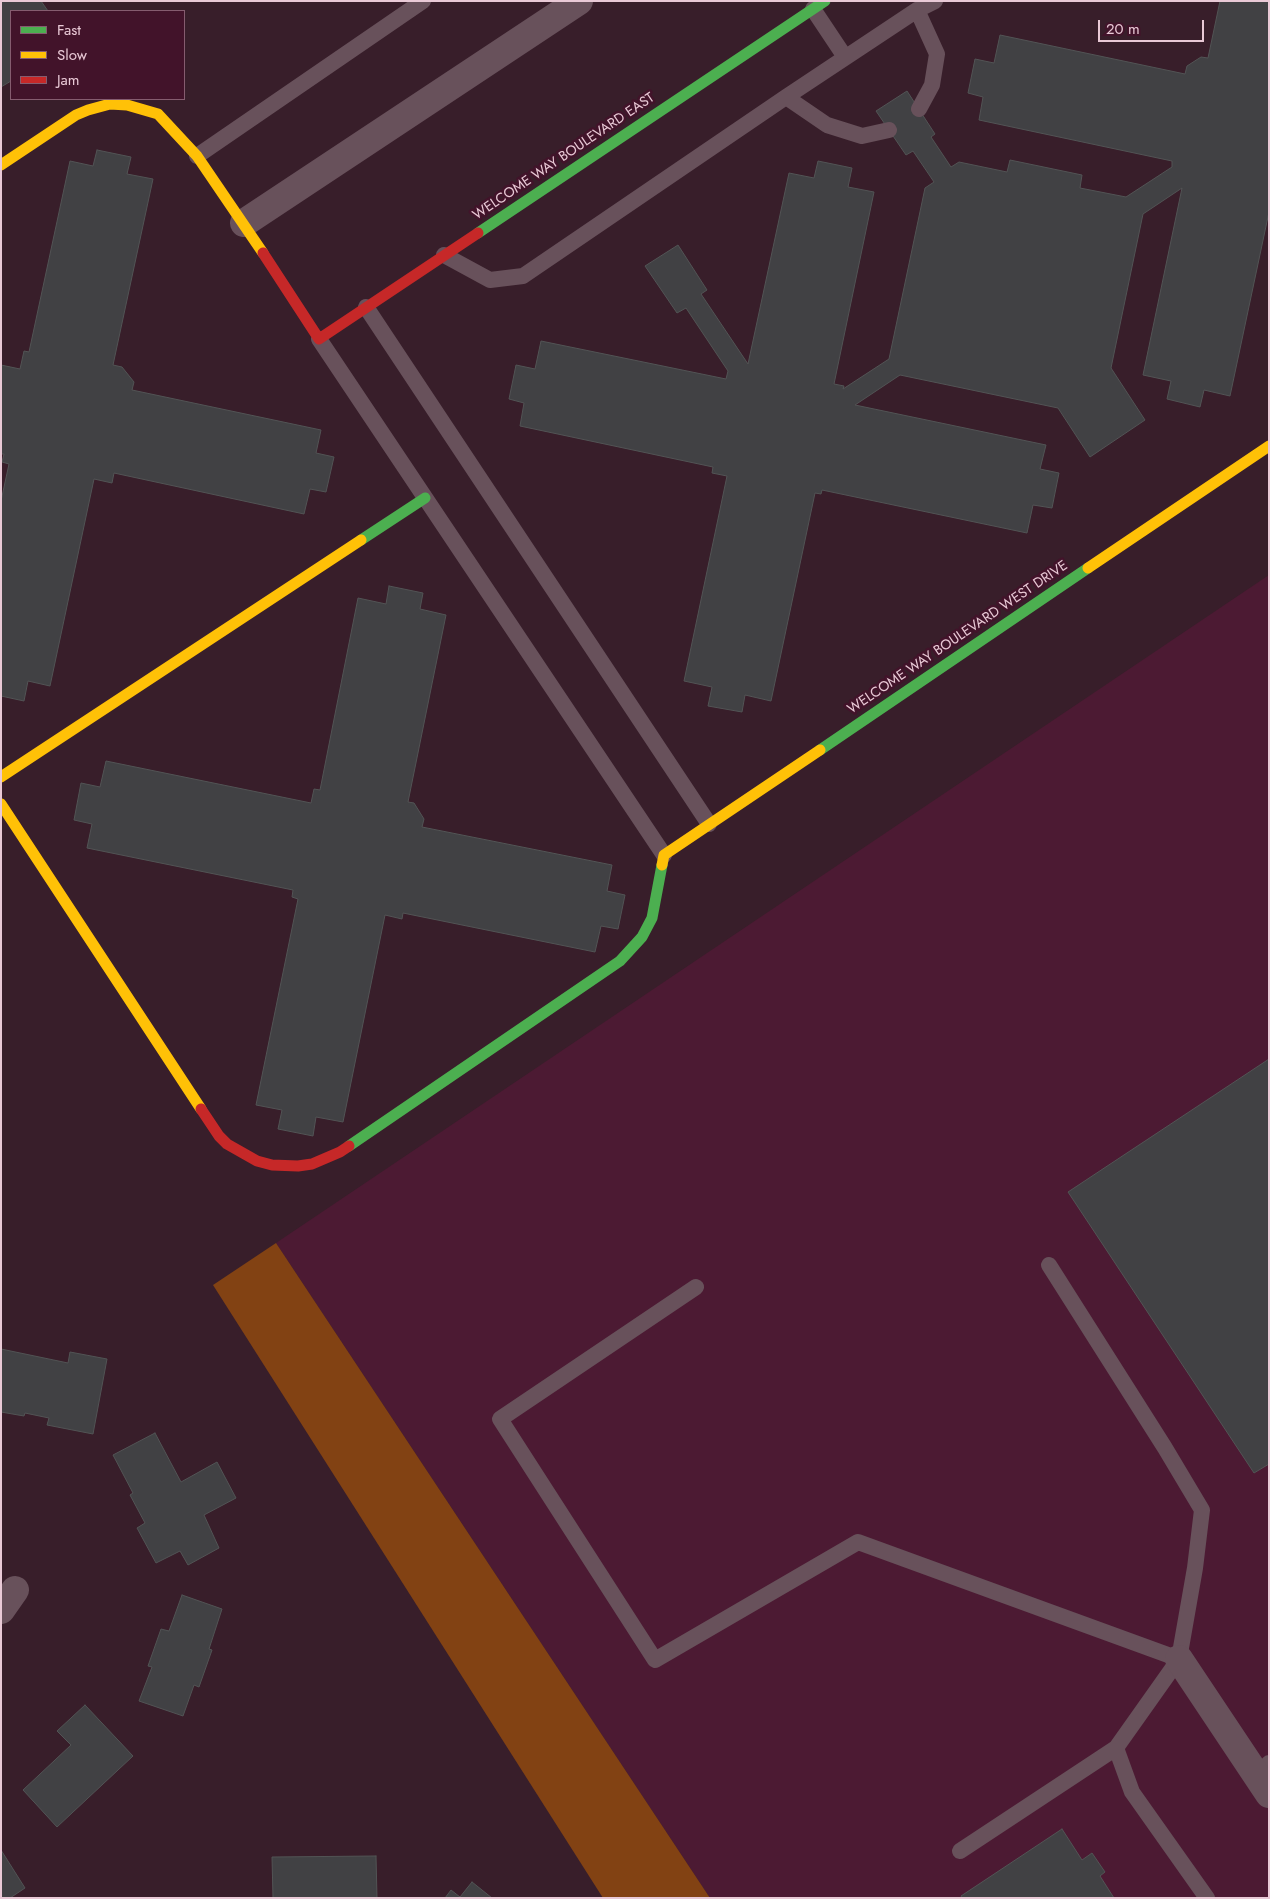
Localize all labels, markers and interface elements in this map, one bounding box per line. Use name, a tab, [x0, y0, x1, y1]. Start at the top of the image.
legend	[10, 10, 185, 100]
scale bar	[1100, 10, 1206, 42]
text: 20 m	[1106, 18, 1140, 40]
text: Fast	[57, 19, 81, 41]
text: Slow	[57, 44, 87, 66]
text: Jam	[57, 69, 80, 91]
street label: WELCOME WAY BOULEVARD EAST	[470, 90, 658, 224]
street label: WELCOME WAY BOULEVARD WEST DRIVE	[845, 558, 1071, 718]

